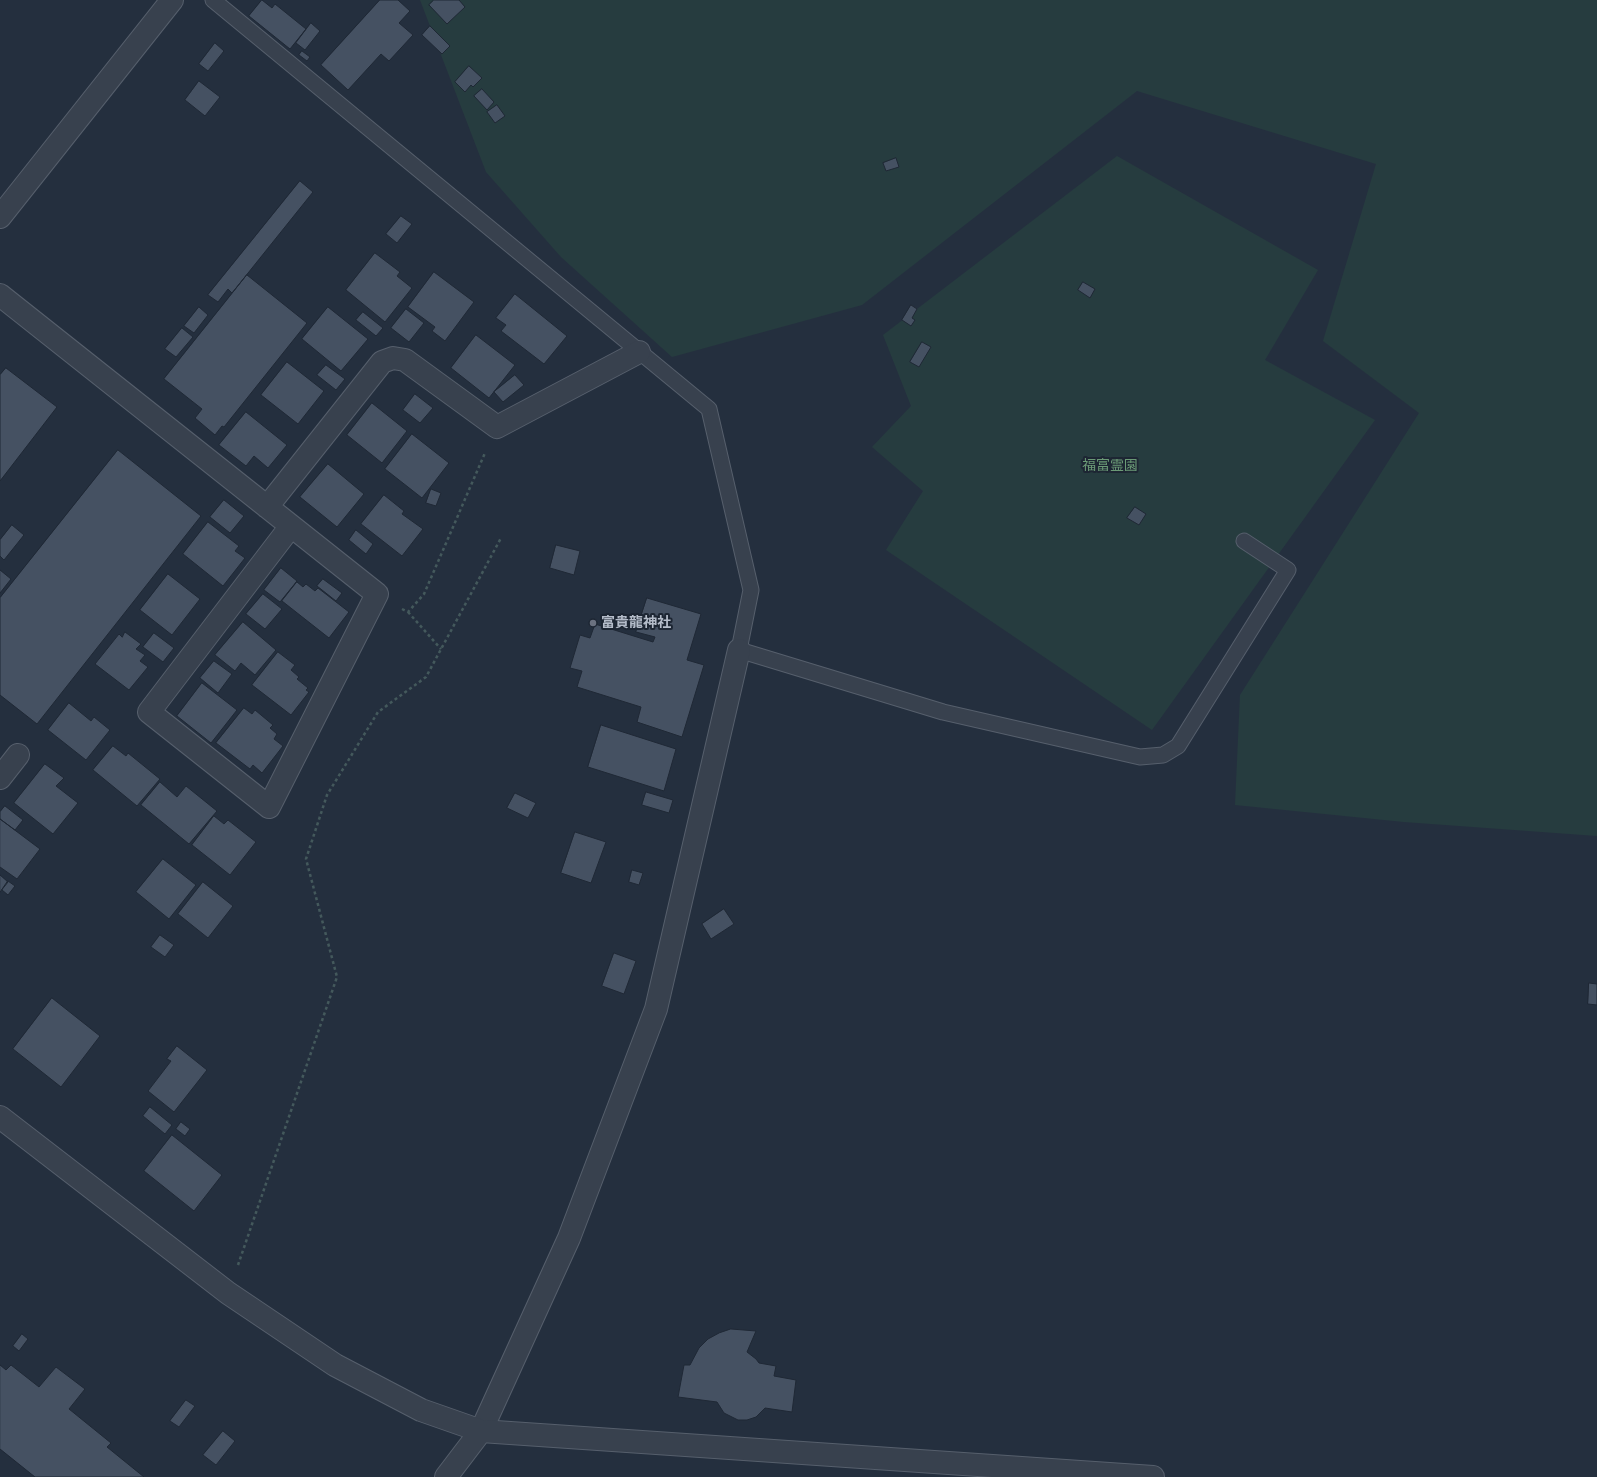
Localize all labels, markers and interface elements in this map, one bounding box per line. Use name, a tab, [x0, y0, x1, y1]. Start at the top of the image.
park label: 福富霊園	[1082, 458, 1138, 474]
place label: 富貴龍神社	[601, 615, 671, 631]
marker: 富貴龍神社	[588, 618, 598, 628]

